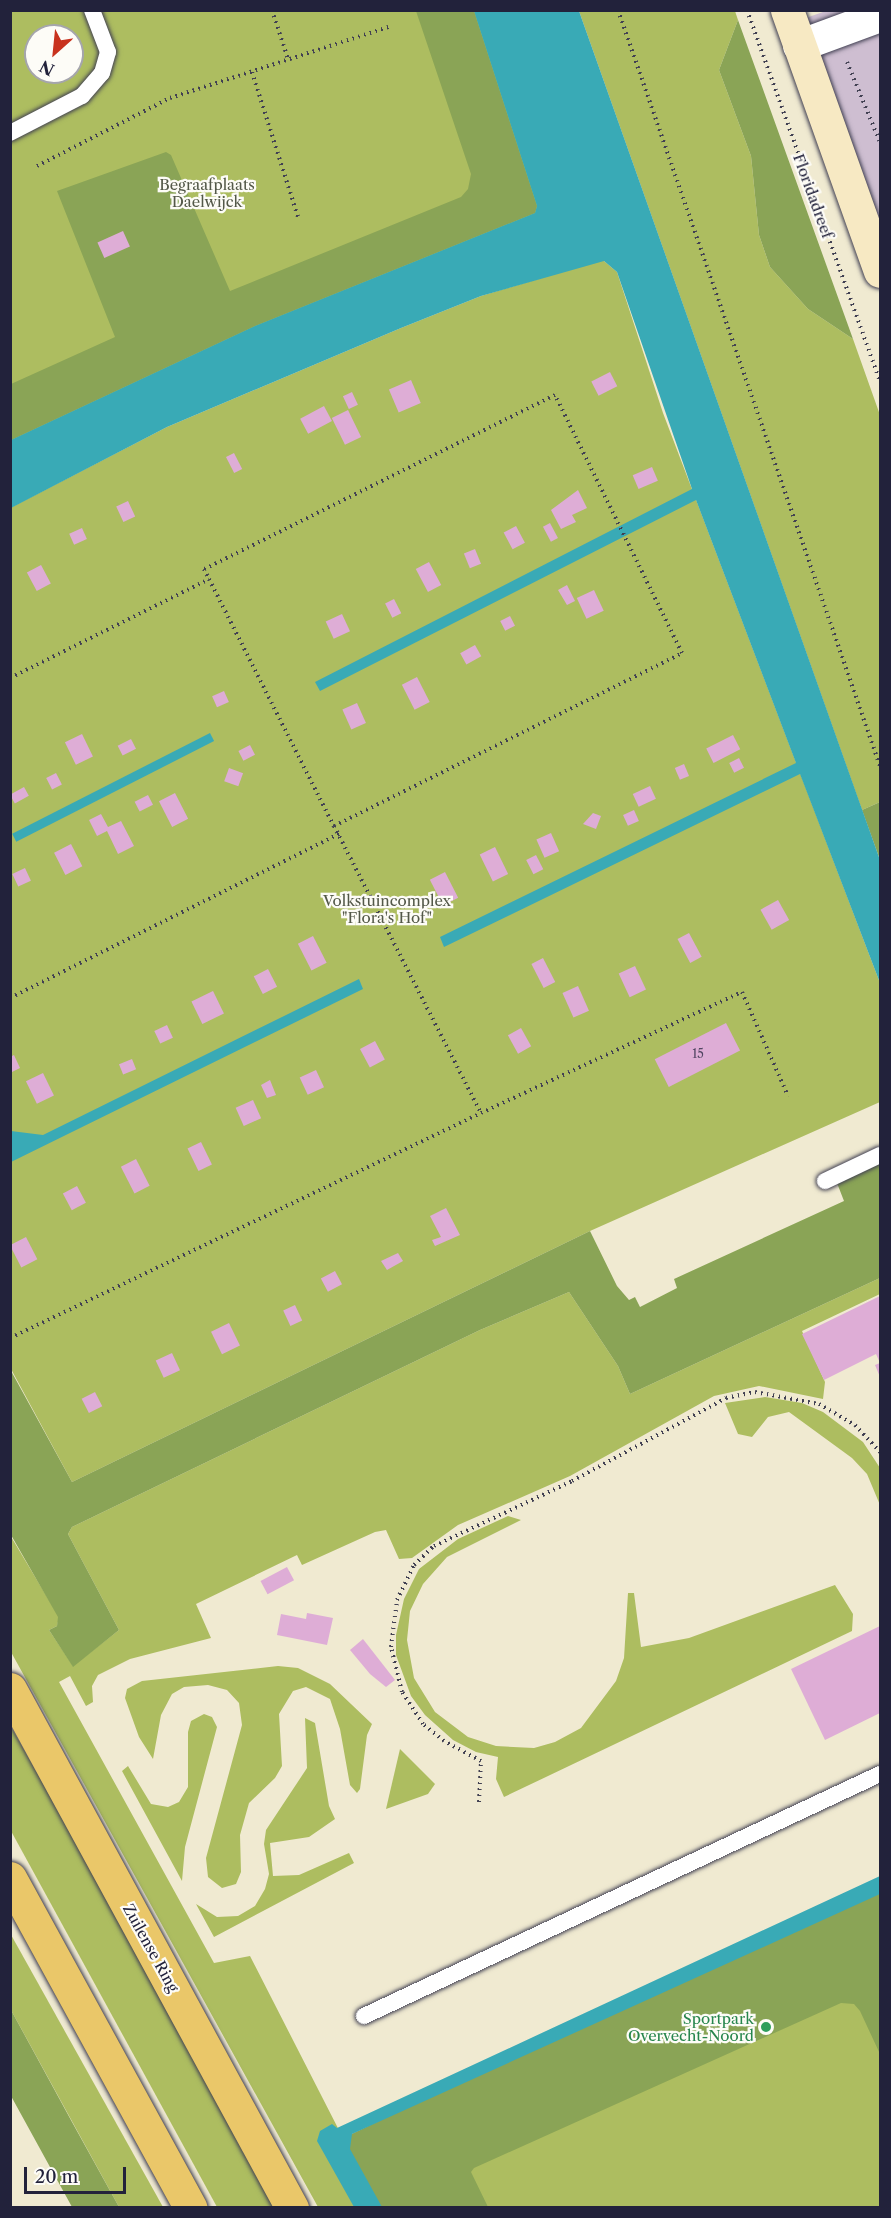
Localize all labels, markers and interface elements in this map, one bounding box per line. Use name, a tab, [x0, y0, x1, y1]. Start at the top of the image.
north arrow	[24, 24, 84, 84]
text: N	[36, 56, 57, 80]
street label: Floridadreef	[789, 151, 837, 241]
park label: Begraafplaats Daelwijck	[159, 175, 255, 210]
park label: Volkstuincomplex "Flora's Hof"	[323, 891, 451, 926]
house number: 15	[692, 1047, 704, 1061]
street label: Zuilense Ring	[119, 1901, 183, 1995]
place label: Sportpark Overvecht-Noord	[628, 2009, 754, 2044]
marker: Sportpark Overvecht-Noord	[759, 2020, 773, 2034]
scale bar	[27, 2155, 129, 2193]
text: 20 m	[35, 2166, 78, 2188]

